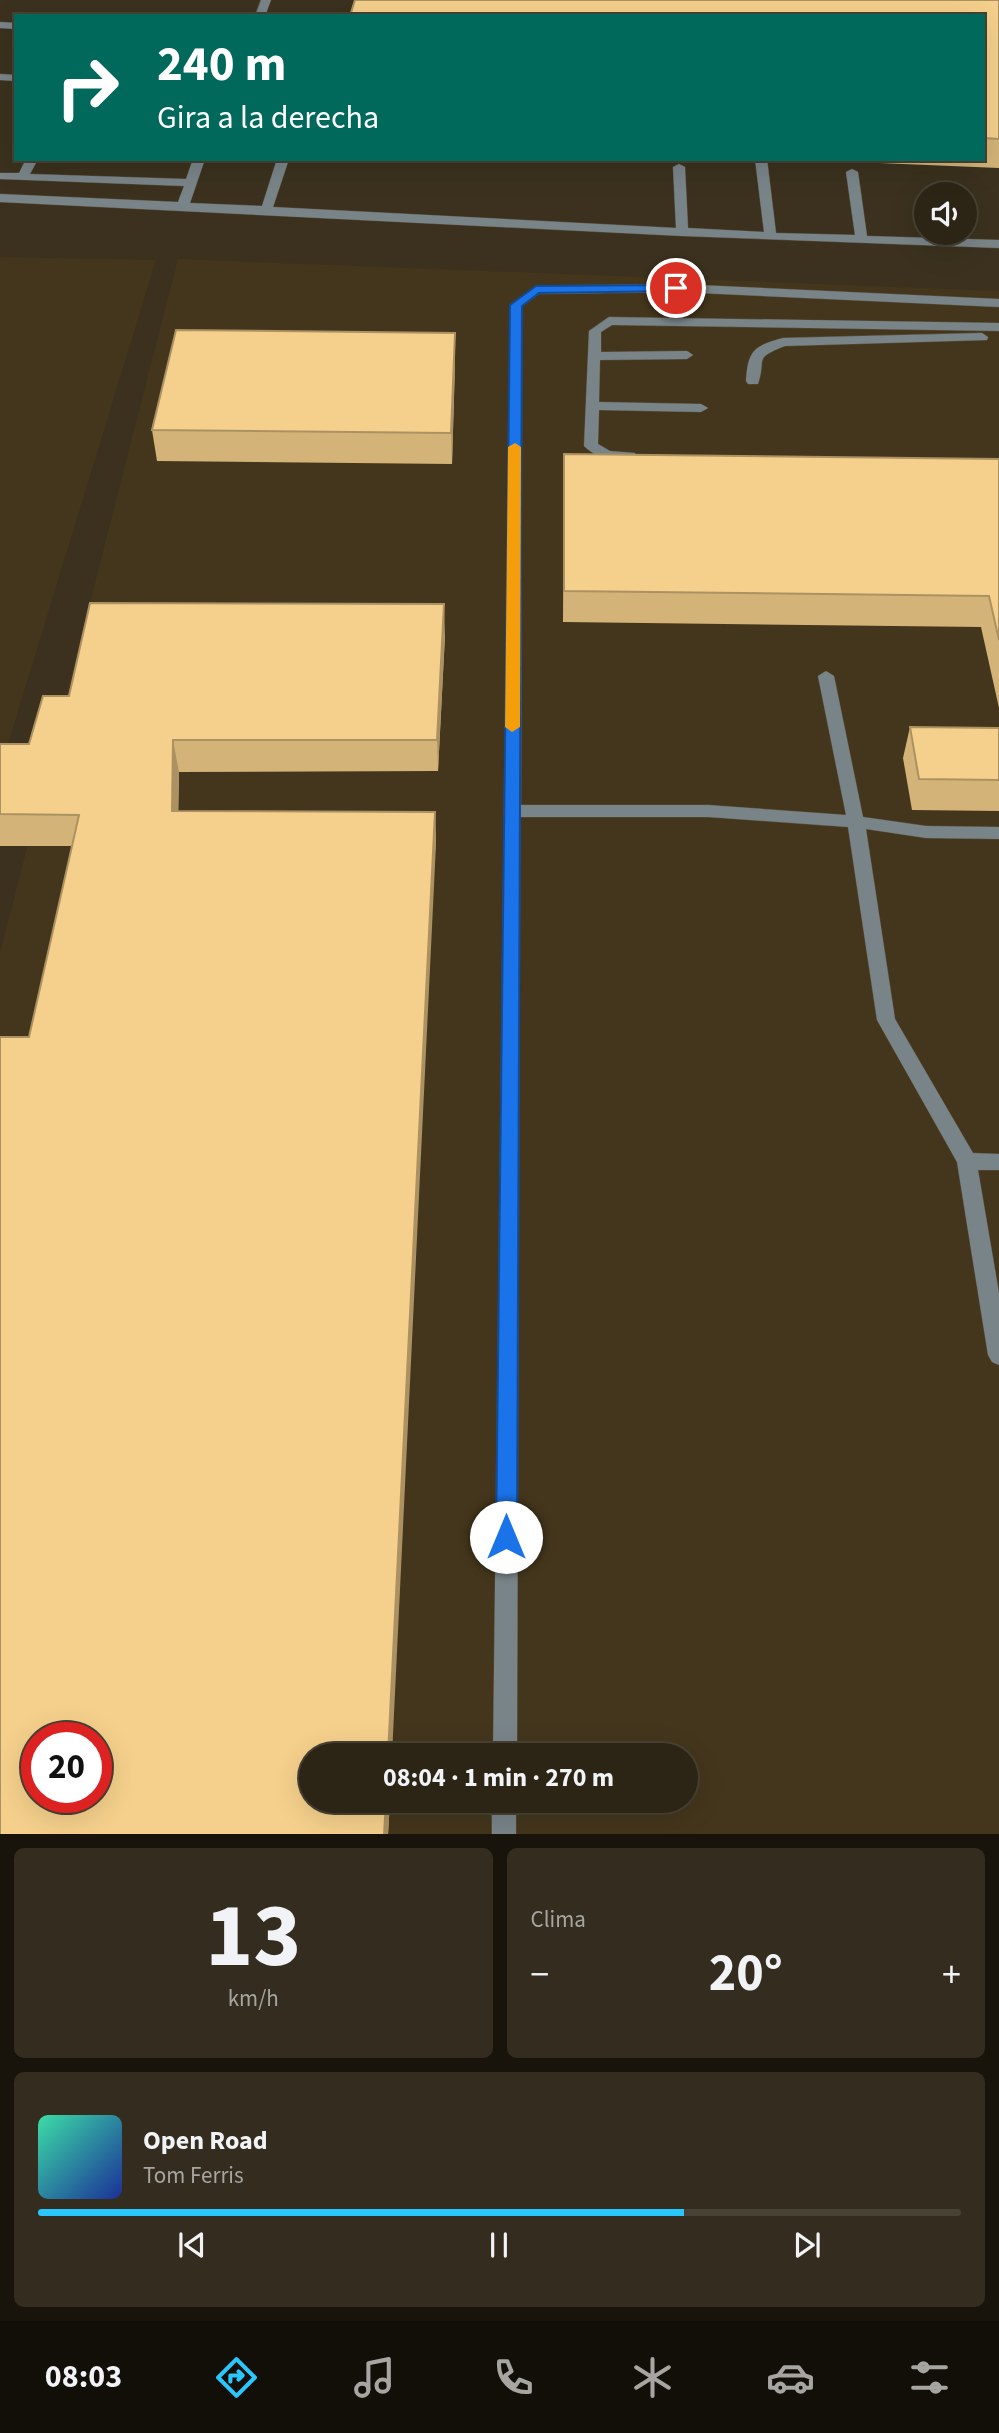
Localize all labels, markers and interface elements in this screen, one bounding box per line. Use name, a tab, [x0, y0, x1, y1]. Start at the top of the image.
text: 240 m	[157, 30, 286, 100]
icon: right	[42, 42, 133, 133]
text: Gira a la derecha	[157, 95, 379, 141]
map controls	[914, 182, 977, 245]
button: sound	[914, 182, 977, 245]
pin	[646, 258, 706, 318]
icon: arrive	[657, 269, 695, 307]
position arrow	[469, 1500, 543, 1574]
speed limit sign: 20	[21, 1722, 112, 1813]
text: 08:04 · 1 min · 270 m	[383, 1759, 614, 1796]
text: 13	[205, 1872, 301, 2001]
text: Clima	[531, 1903, 586, 1936]
text: 20°	[709, 1937, 783, 2011]
text: −	[531, 1948, 549, 2002]
text: +	[942, 1948, 961, 2002]
text: km/h	[228, 1982, 279, 2015]
text: Open Road	[143, 2122, 268, 2159]
text: Tom Ferris	[143, 2159, 244, 2192]
icon: previous	[173, 2226, 211, 2264]
icon: pause	[480, 2226, 518, 2264]
icon: next	[788, 2226, 826, 2264]
icon: directions	[212, 2353, 261, 2402]
icon: music	[350, 2353, 399, 2402]
icon: phone	[489, 2353, 538, 2402]
icon: climate	[628, 2353, 677, 2402]
icon: car	[766, 2353, 815, 2402]
icon: filters	[905, 2353, 954, 2402]
text: 08:03	[45, 2354, 122, 2400]

